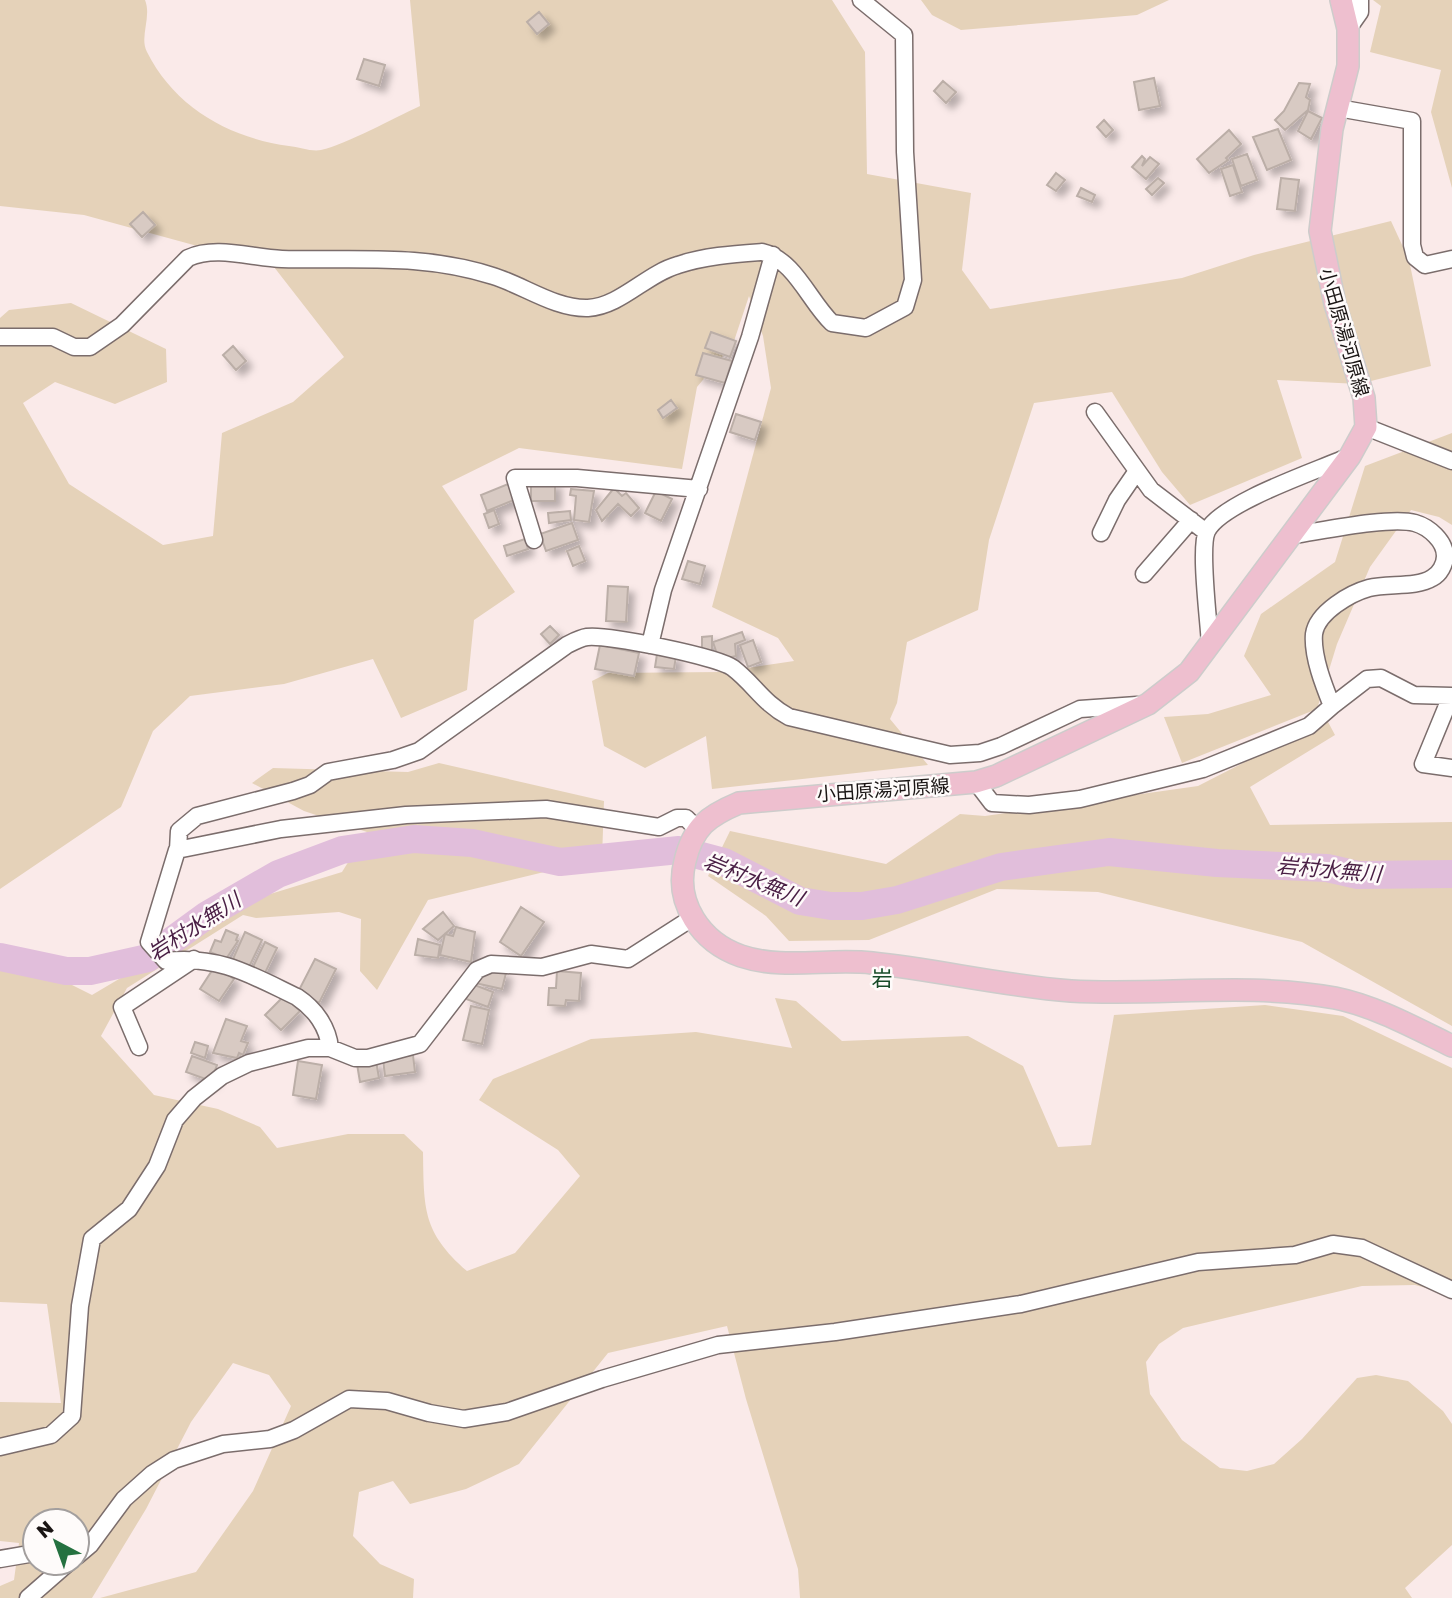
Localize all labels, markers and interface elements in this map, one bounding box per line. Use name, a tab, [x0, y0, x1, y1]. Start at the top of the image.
street label: 小田原湯河原線	[1316, 265, 1374, 399]
street label: 小田原湯河原線	[816, 773, 950, 805]
water label: 岩村水無川	[700, 847, 809, 911]
water label: 岩村水無川	[1276, 851, 1384, 887]
water label: 岩村水無川	[143, 885, 247, 965]
district label: 岩	[872, 965, 893, 991]
north arrow	[21, 1507, 91, 1577]
text: N	[32, 1515, 58, 1542]

